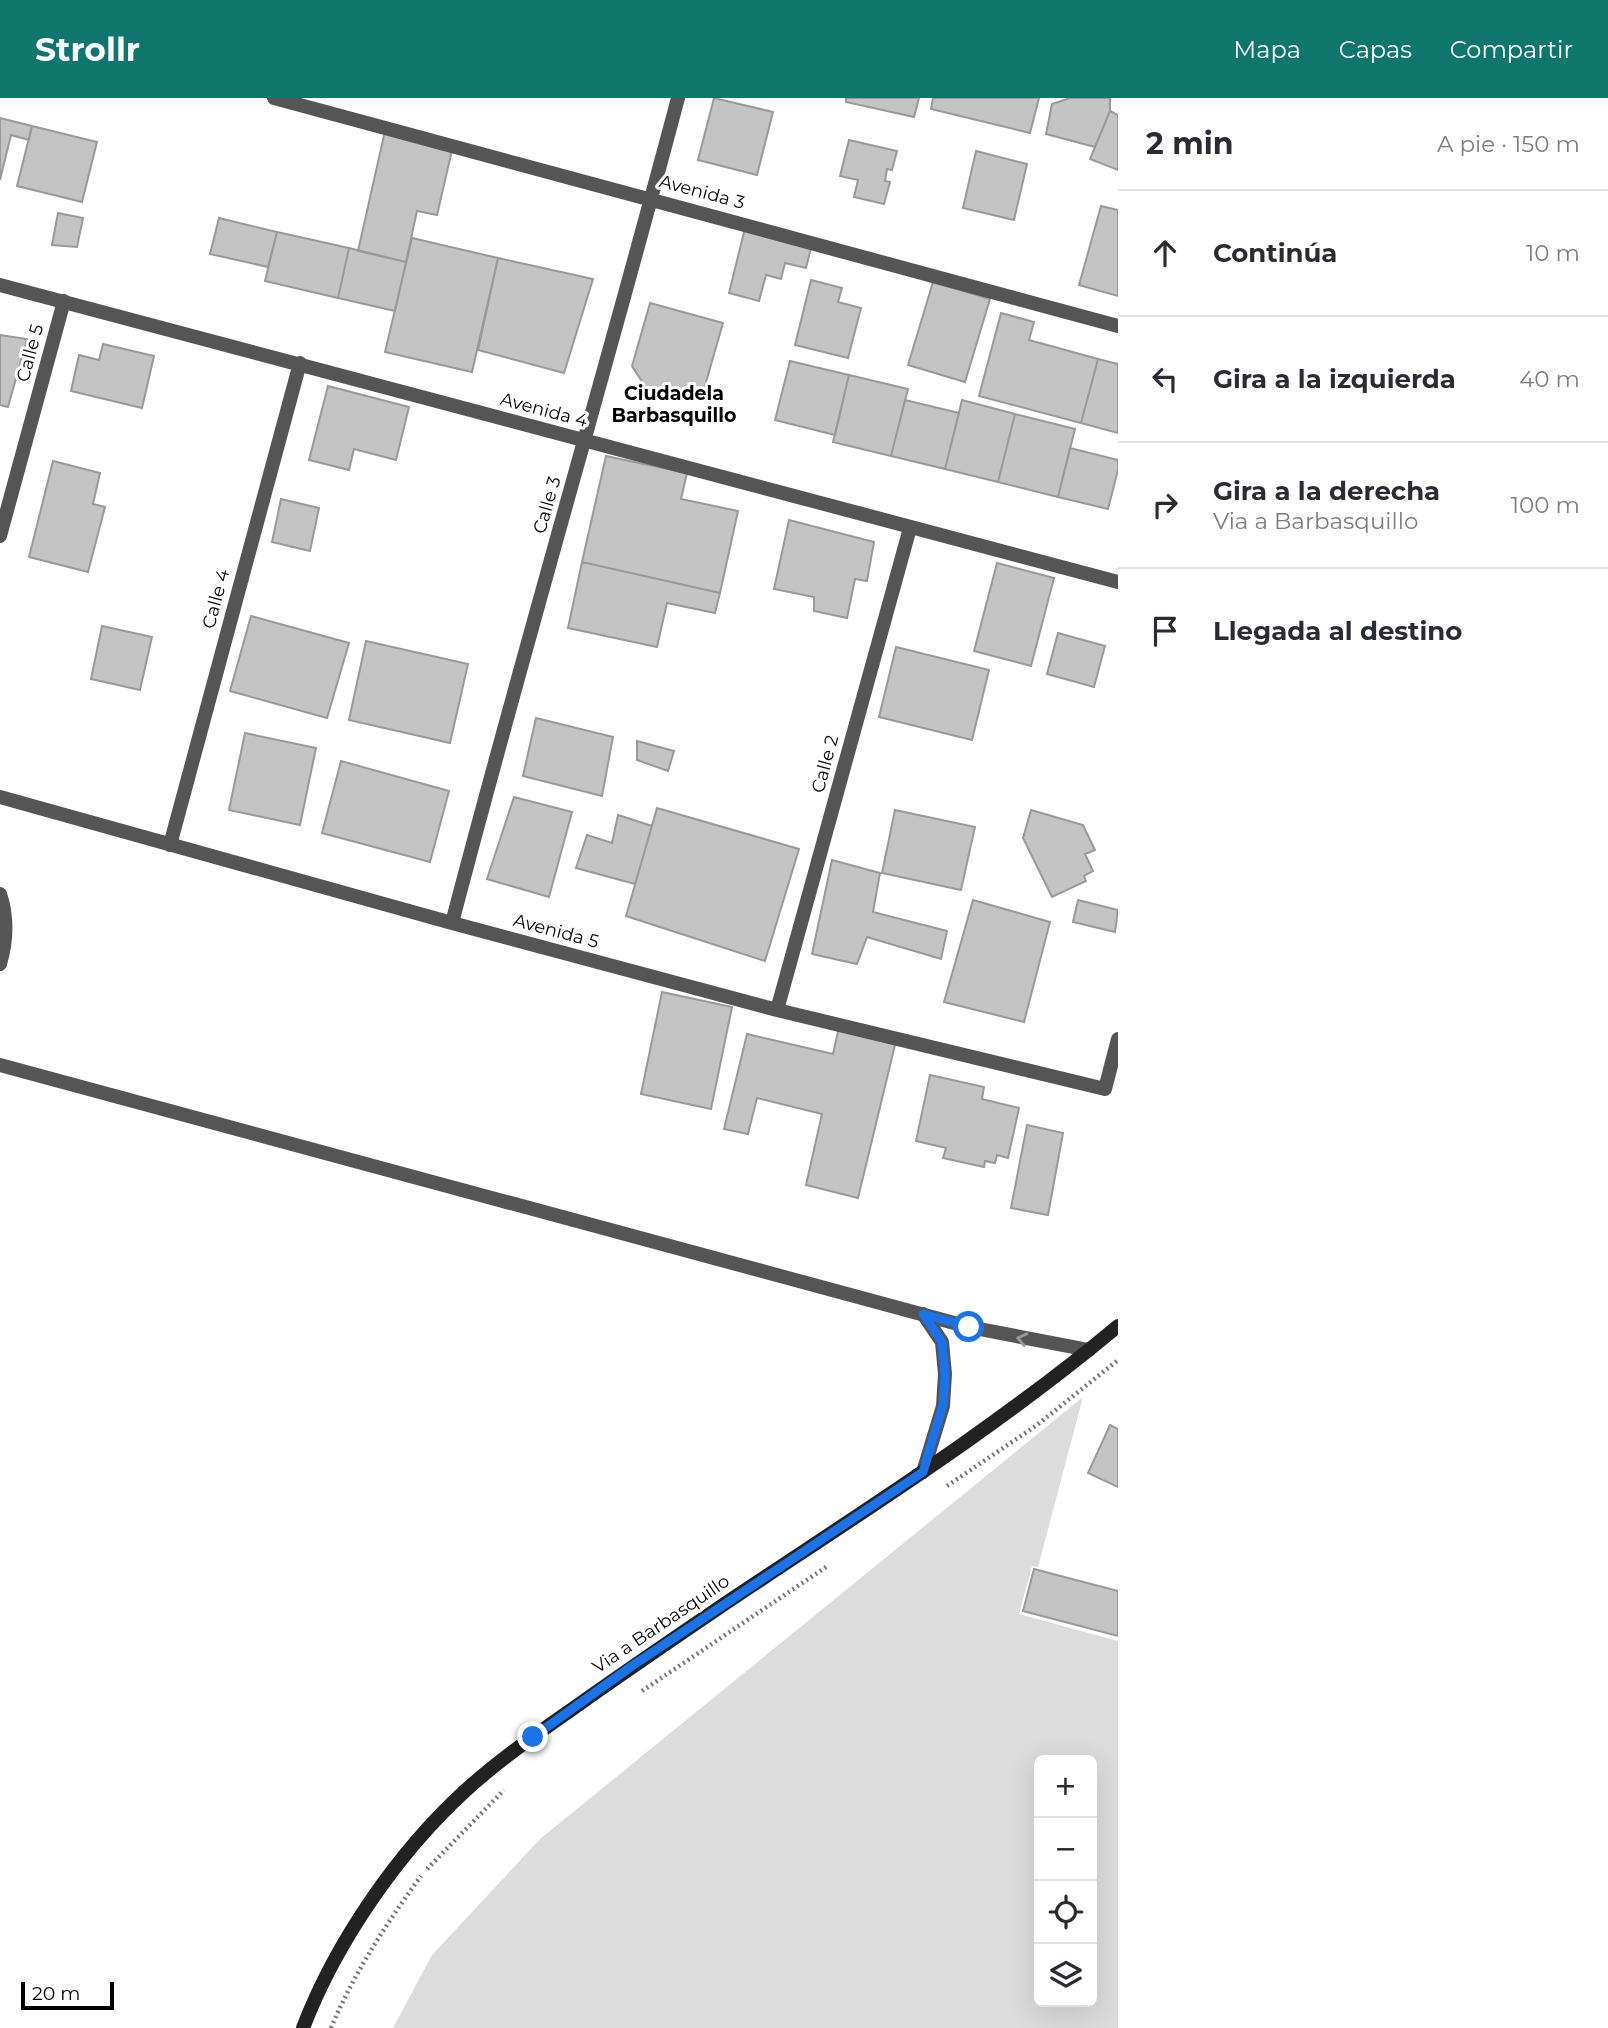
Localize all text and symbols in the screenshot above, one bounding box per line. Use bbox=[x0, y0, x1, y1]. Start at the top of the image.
text: Strollr bbox=[35, 29, 140, 69]
text: Mapa bbox=[1233, 35, 1301, 64]
text: Capas bbox=[1339, 35, 1412, 64]
text: Compartir bbox=[1450, 35, 1573, 64]
text: 2 min bbox=[1146, 125, 1233, 162]
text: A pie · 150 m bbox=[1437, 130, 1580, 158]
street label: Avenida 3 bbox=[657, 170, 747, 214]
icon: ahead bbox=[1146, 234, 1184, 272]
text: Continúa bbox=[1213, 237, 1337, 269]
text: 10 m bbox=[1526, 239, 1580, 267]
street label: Calle 5 bbox=[12, 322, 48, 384]
icon: left bbox=[1146, 360, 1184, 398]
text: Gira a la izquierda bbox=[1213, 363, 1456, 395]
text: 40 m bbox=[1519, 365, 1580, 393]
district label: Ciudadela Barbasquillo bbox=[612, 382, 736, 427]
street label: Avenida 4 bbox=[498, 388, 590, 432]
street label: Calle 3 bbox=[528, 474, 566, 536]
text: Gira a la derecha bbox=[1213, 475, 1440, 507]
icon: right bbox=[1146, 486, 1184, 524]
text: 100 m bbox=[1511, 491, 1580, 519]
text: Via a Barbasquillo bbox=[1213, 507, 1418, 535]
street label: Calle 4 bbox=[198, 567, 234, 631]
icon: arrive bbox=[1146, 612, 1184, 650]
text: Llegada al destino bbox=[1213, 615, 1462, 647]
street label: Calle 2 bbox=[807, 733, 843, 795]
street label: Avenida 5 bbox=[511, 909, 601, 953]
route start bbox=[953, 1311, 984, 1342]
one-way arrow bbox=[1016, 1332, 1028, 1347]
street label: Via a Barbasquillo bbox=[588, 1570, 734, 1678]
route end bbox=[517, 1721, 548, 1752]
map controls bbox=[1034, 1755, 1097, 2007]
button: + bbox=[1034, 1755, 1097, 1818]
button: − bbox=[1034, 1818, 1097, 1881]
button: locate bbox=[1034, 1881, 1097, 1944]
button: layers bbox=[1034, 1944, 1097, 2007]
scale bar bbox=[21, 1979, 114, 2011]
text: 20 m bbox=[32, 1982, 80, 2005]

